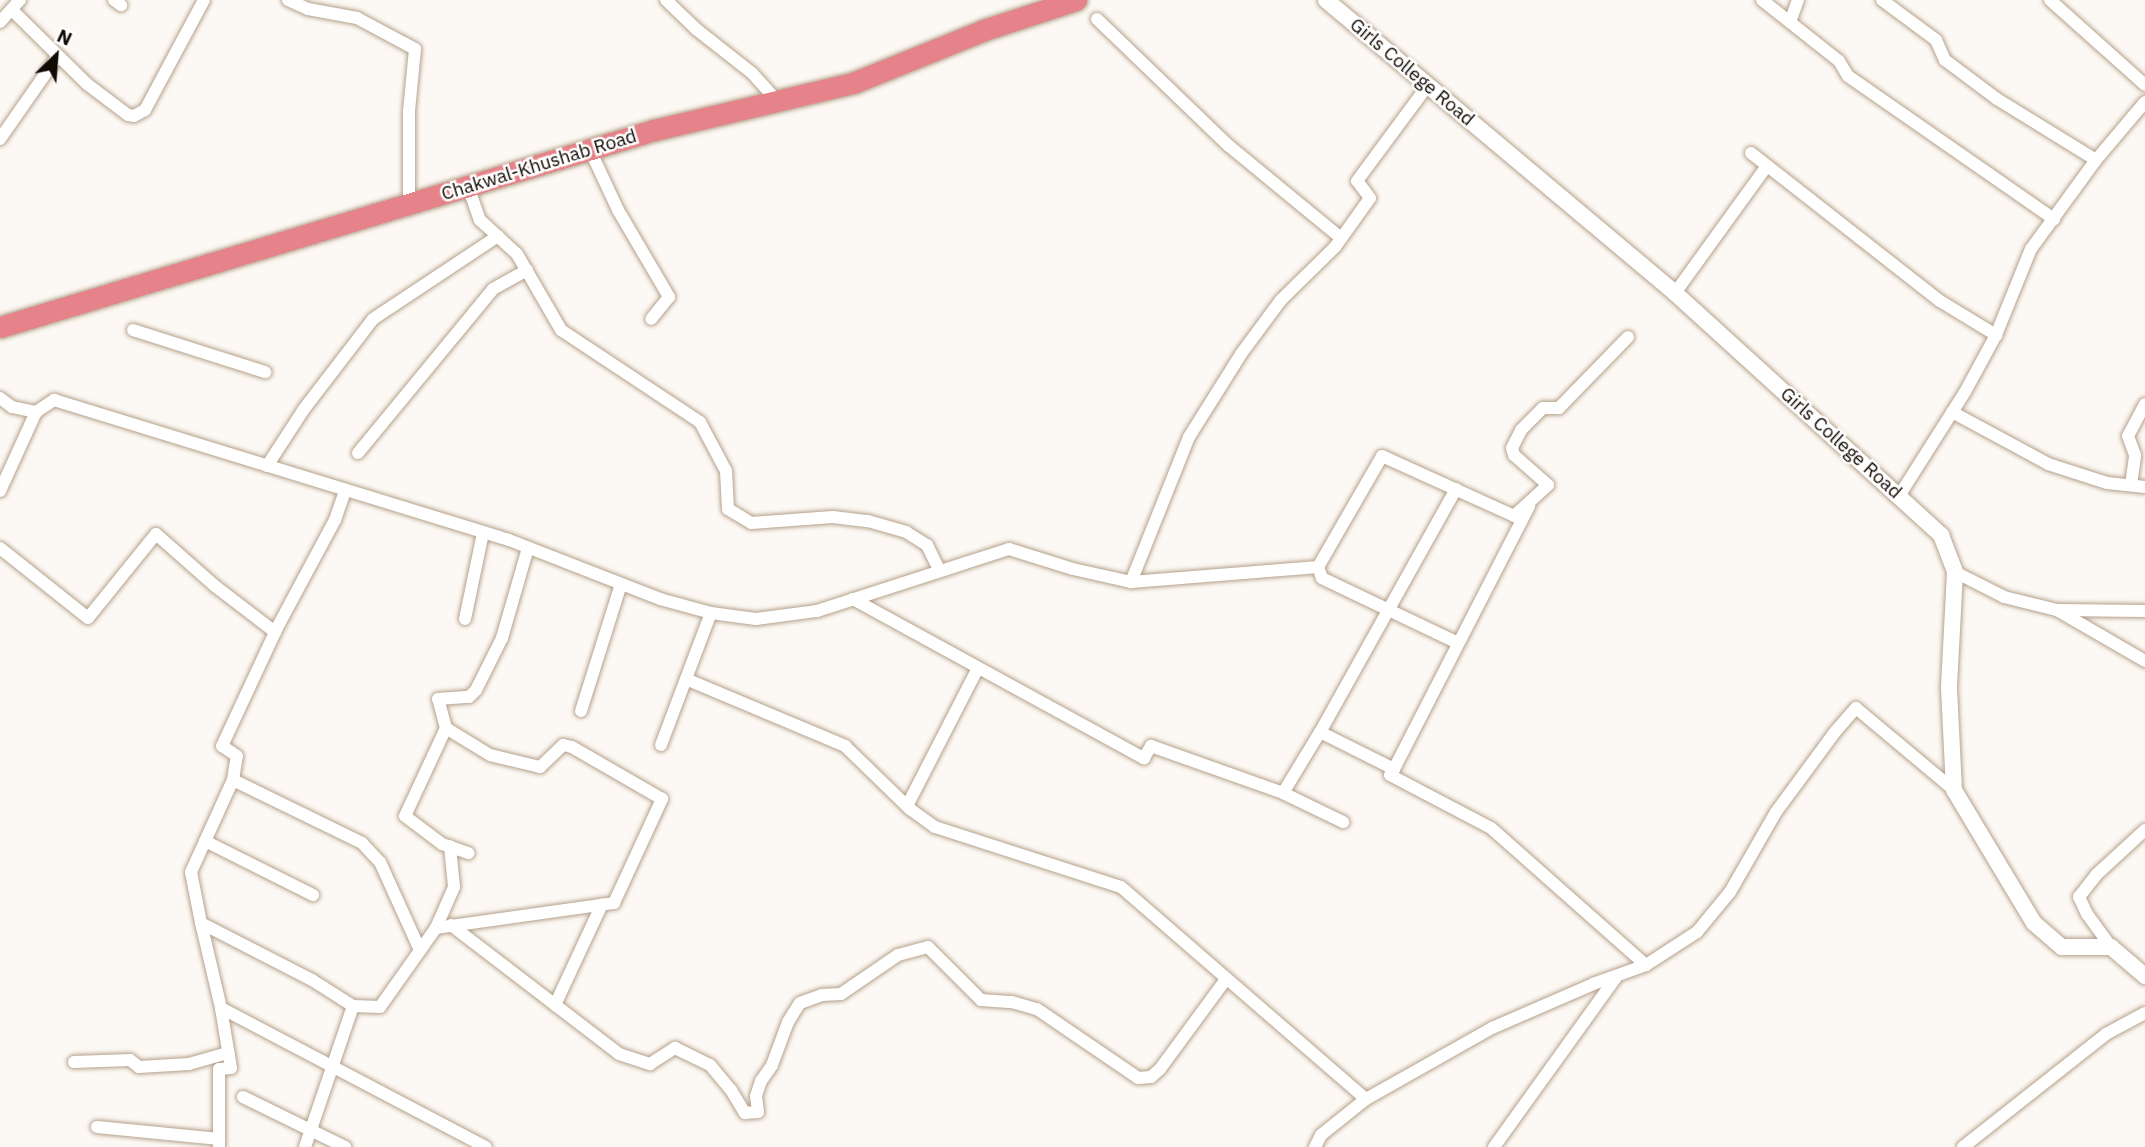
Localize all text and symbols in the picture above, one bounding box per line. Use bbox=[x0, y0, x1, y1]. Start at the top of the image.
street label: Girls College Road bbox=[1345, 13, 1479, 131]
north arrow bbox=[21, 21, 91, 91]
text: N bbox=[54, 23, 76, 51]
street label: Chakwal-Khushab Road bbox=[439, 124, 639, 206]
street label: Girls College Road bbox=[1776, 383, 1906, 503]

